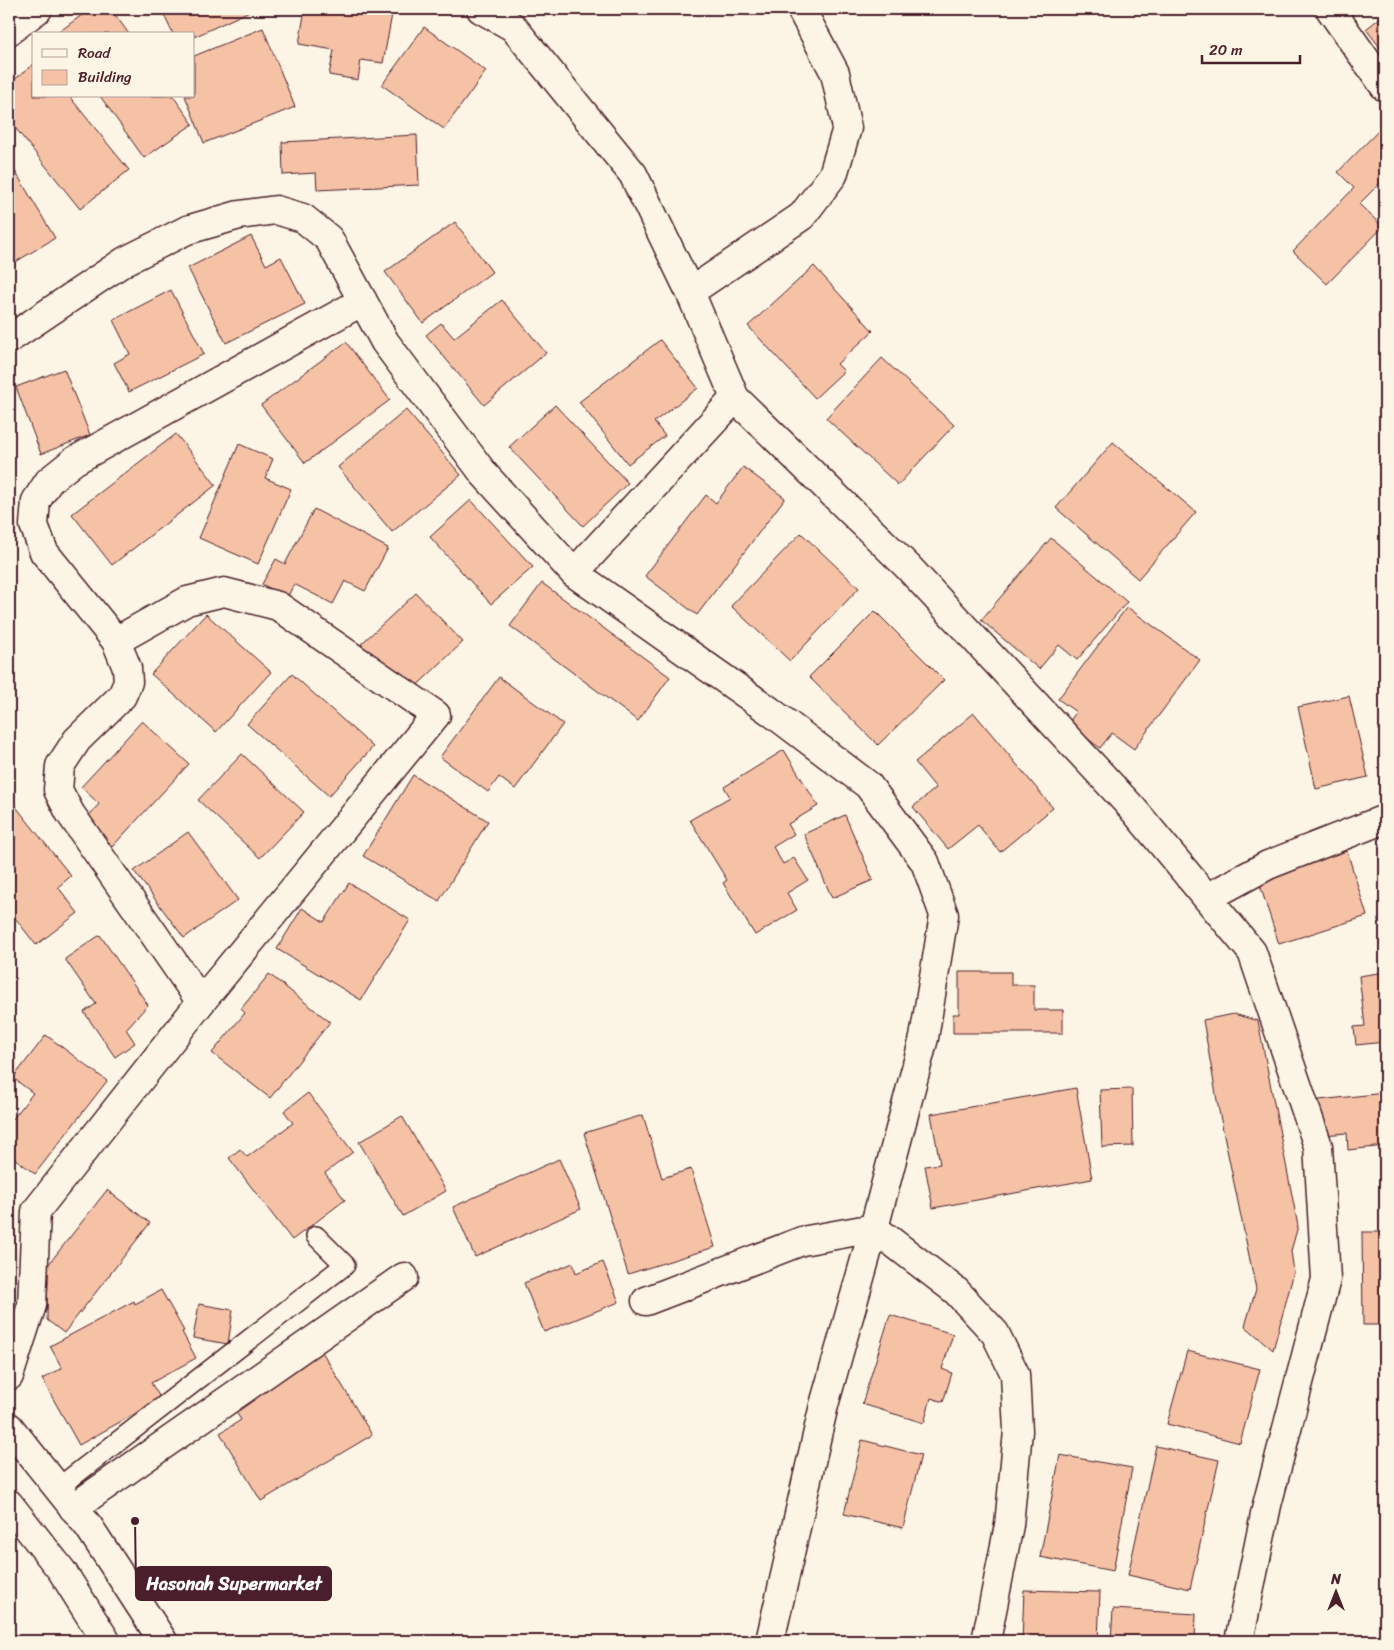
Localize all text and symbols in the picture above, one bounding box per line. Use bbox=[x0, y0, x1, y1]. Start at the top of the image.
legend bbox=[32, 32, 195, 98]
scale bar bbox=[1202, 32, 1299, 64]
text: 20 m bbox=[1209, 37, 1243, 63]
text: Road bbox=[78, 40, 111, 66]
text: Building bbox=[78, 64, 132, 90]
callout: Hasonah Supermarket bbox=[136, 1567, 331, 1600]
text: N bbox=[1330, 1567, 1341, 1592]
text: Hasonah Supermarket bbox=[145, 1568, 323, 1600]
north arrow bbox=[1312, 1568, 1362, 1618]

